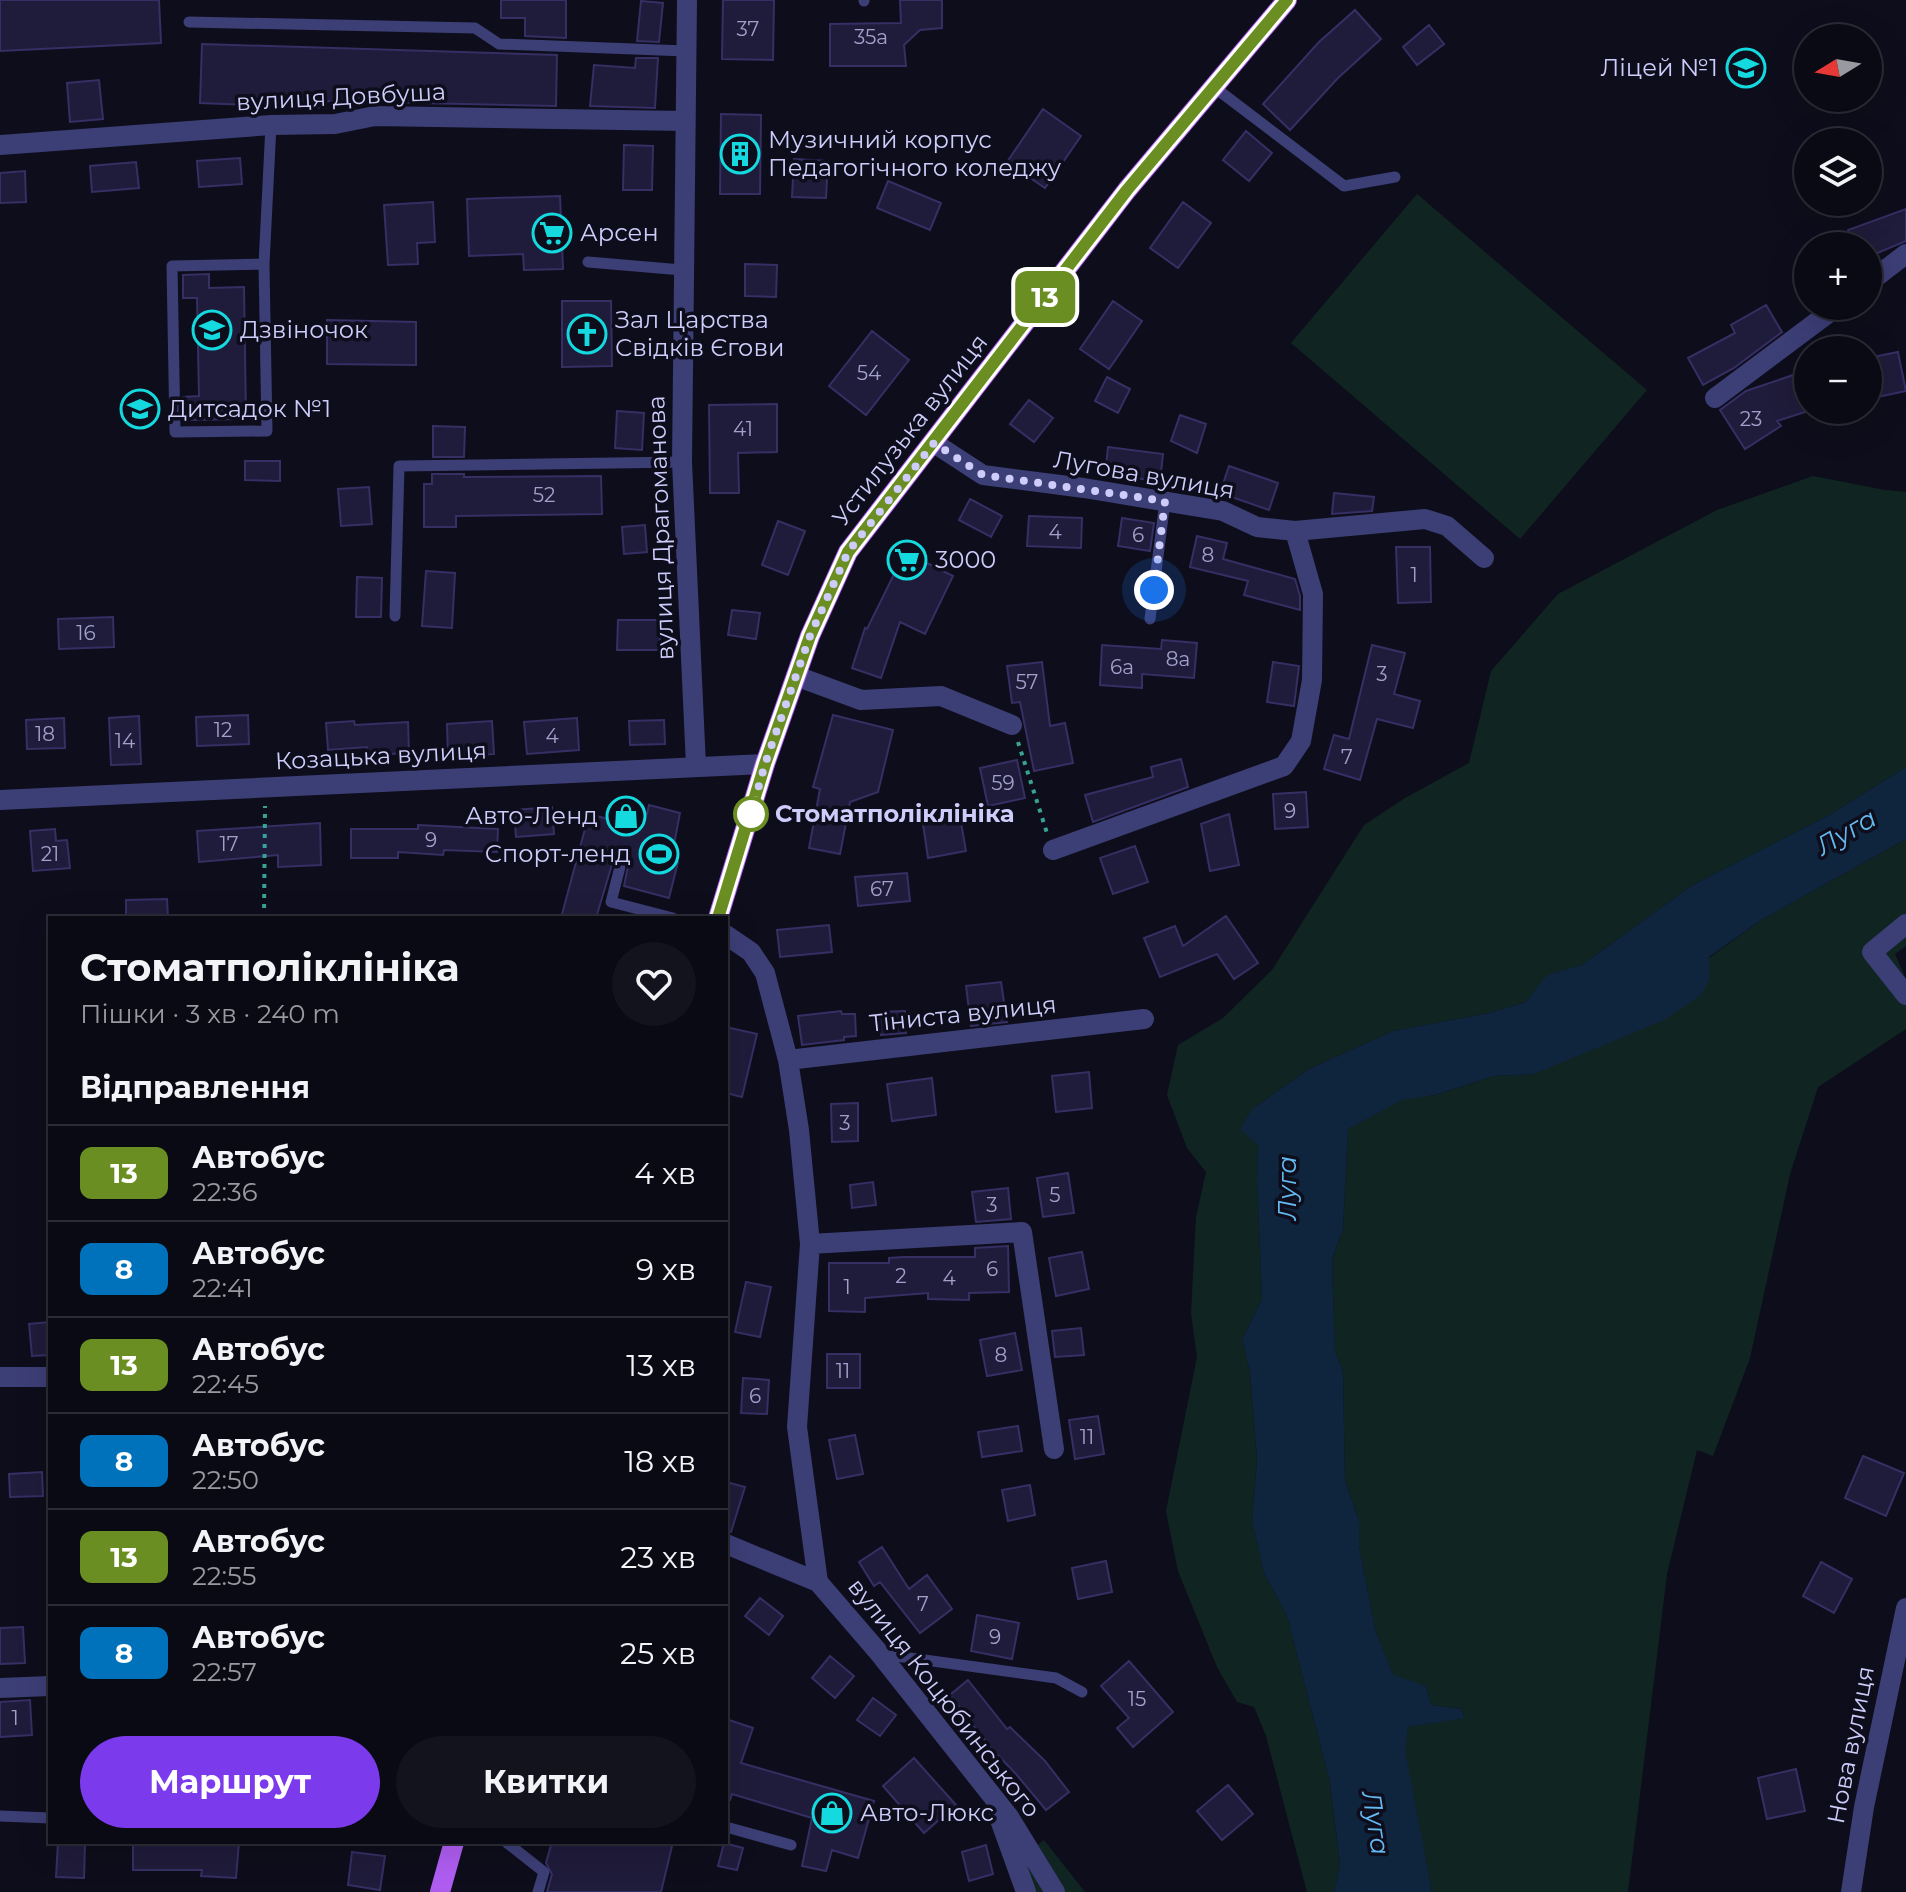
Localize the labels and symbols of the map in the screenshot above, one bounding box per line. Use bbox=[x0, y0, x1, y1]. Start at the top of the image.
house number: 37 bbox=[737, 17, 759, 41]
north arrow bbox=[1794, 24, 1882, 112]
house number: 35а bbox=[854, 25, 888, 49]
school or university icon: Ліцей №1 bbox=[1725, 47, 1767, 89]
place label: Ліцей №1 bbox=[1600, 53, 1718, 82]
street label: вулиця Довбуша bbox=[235, 77, 447, 116]
place label: Музичний корпус Педагогічного коледжу bbox=[768, 125, 1062, 182]
building icon: Музичний корпус Педагогічного коледжу bbox=[719, 133, 761, 175]
supermarket icon: Арсен bbox=[531, 212, 573, 254]
place label: Арсен bbox=[580, 218, 659, 247]
line badge: 13 bbox=[1009, 271, 1081, 323]
place label: Зал Царства Свідків Єгови bbox=[615, 305, 785, 362]
school or university icon: Дзвіночок bbox=[191, 309, 233, 351]
church icon: Зал Царства Свідків Єгови bbox=[566, 313, 608, 355]
place label: Дзвіночок bbox=[240, 315, 368, 344]
street label: Устилузька вулиця bbox=[826, 328, 993, 531]
house number: 54 bbox=[857, 361, 881, 385]
school or university icon: Дитсадок №1 bbox=[119, 388, 161, 430]
place label: Дитсадок №1 bbox=[168, 394, 331, 423]
street label: вулиця Драгоманова bbox=[641, 395, 680, 661]
house number: 23 bbox=[1740, 407, 1762, 431]
house number: 41 bbox=[733, 417, 753, 441]
street label: Лугова вулиця bbox=[1051, 444, 1237, 505]
house number: 52 bbox=[533, 483, 555, 507]
house number: 4 bbox=[1048, 520, 1062, 544]
house number: 6 bbox=[1132, 523, 1144, 547]
supermarket icon: 3000 bbox=[886, 539, 928, 581]
house number: 8 bbox=[1202, 543, 1214, 567]
place label: 3000 bbox=[935, 545, 996, 574]
house number: 1 bbox=[1410, 563, 1418, 587]
your location bbox=[1134, 570, 1174, 610]
house number: 16 bbox=[76, 621, 96, 645]
house number: 8а bbox=[1166, 647, 1190, 671]
house number: 6а bbox=[1110, 655, 1134, 679]
house number: 3 bbox=[1376, 662, 1388, 686]
house number: 57 bbox=[1016, 670, 1038, 694]
house number: 12 bbox=[214, 718, 232, 742]
house number: 18 bbox=[35, 722, 55, 746]
house number: 4 bbox=[545, 724, 559, 748]
house number: 14 bbox=[115, 729, 135, 753]
street label: Козацька вулиця bbox=[274, 735, 488, 776]
house number: 7 bbox=[1341, 745, 1353, 769]
house number: 59 bbox=[991, 771, 1015, 795]
shop icon: Авто-Ленд bbox=[605, 795, 647, 837]
marker: Стоматполіклініка bbox=[734, 797, 768, 831]
place label: Стоматполіклініка bbox=[775, 799, 1015, 828]
house number: 9 bbox=[1284, 799, 1296, 823]
place label: Авто-Ленд bbox=[465, 801, 598, 830]
water label: Луга bbox=[1808, 802, 1882, 863]
house number: 9 bbox=[425, 828, 437, 852]
house number: 17 bbox=[220, 832, 239, 856]
sports icon: Спорт-ленд bbox=[638, 833, 680, 875]
place label: Спорт-ленд bbox=[485, 839, 631, 868]
house number: 21 bbox=[41, 842, 59, 866]
house number: 67 bbox=[870, 877, 894, 901]
street label: Тіниста вулиця bbox=[868, 989, 1058, 1038]
house number: 3 bbox=[839, 1111, 851, 1135]
water label: Луга bbox=[1271, 1156, 1303, 1222]
house number: 5 bbox=[1049, 1183, 1061, 1207]
house number: 3 bbox=[986, 1193, 998, 1217]
house number: 6 bbox=[986, 1257, 998, 1281]
house number: 2 bbox=[895, 1264, 907, 1288]
house number: 4 bbox=[942, 1266, 956, 1290]
house number: 1 bbox=[843, 1275, 851, 1299]
house number: 8 bbox=[995, 1343, 1007, 1367]
house number: 11 bbox=[836, 1359, 850, 1383]
house number: 6 bbox=[749, 1384, 761, 1408]
house number: 11 bbox=[1080, 1425, 1094, 1449]
street label: вулиця Коцюбинського bbox=[842, 1572, 1047, 1823]
house number: 7 bbox=[917, 1592, 929, 1616]
house number: 9 bbox=[989, 1625, 1001, 1649]
street label: Нова вулиця bbox=[1821, 1664, 1880, 1826]
house number: 15 bbox=[1128, 1687, 1146, 1711]
house number: 1 bbox=[11, 1706, 19, 1730]
water label: Луга bbox=[1355, 1787, 1397, 1857]
shop icon: Авто-Люкс bbox=[811, 1792, 853, 1834]
place label: Авто-Люкс bbox=[860, 1798, 994, 1827]

